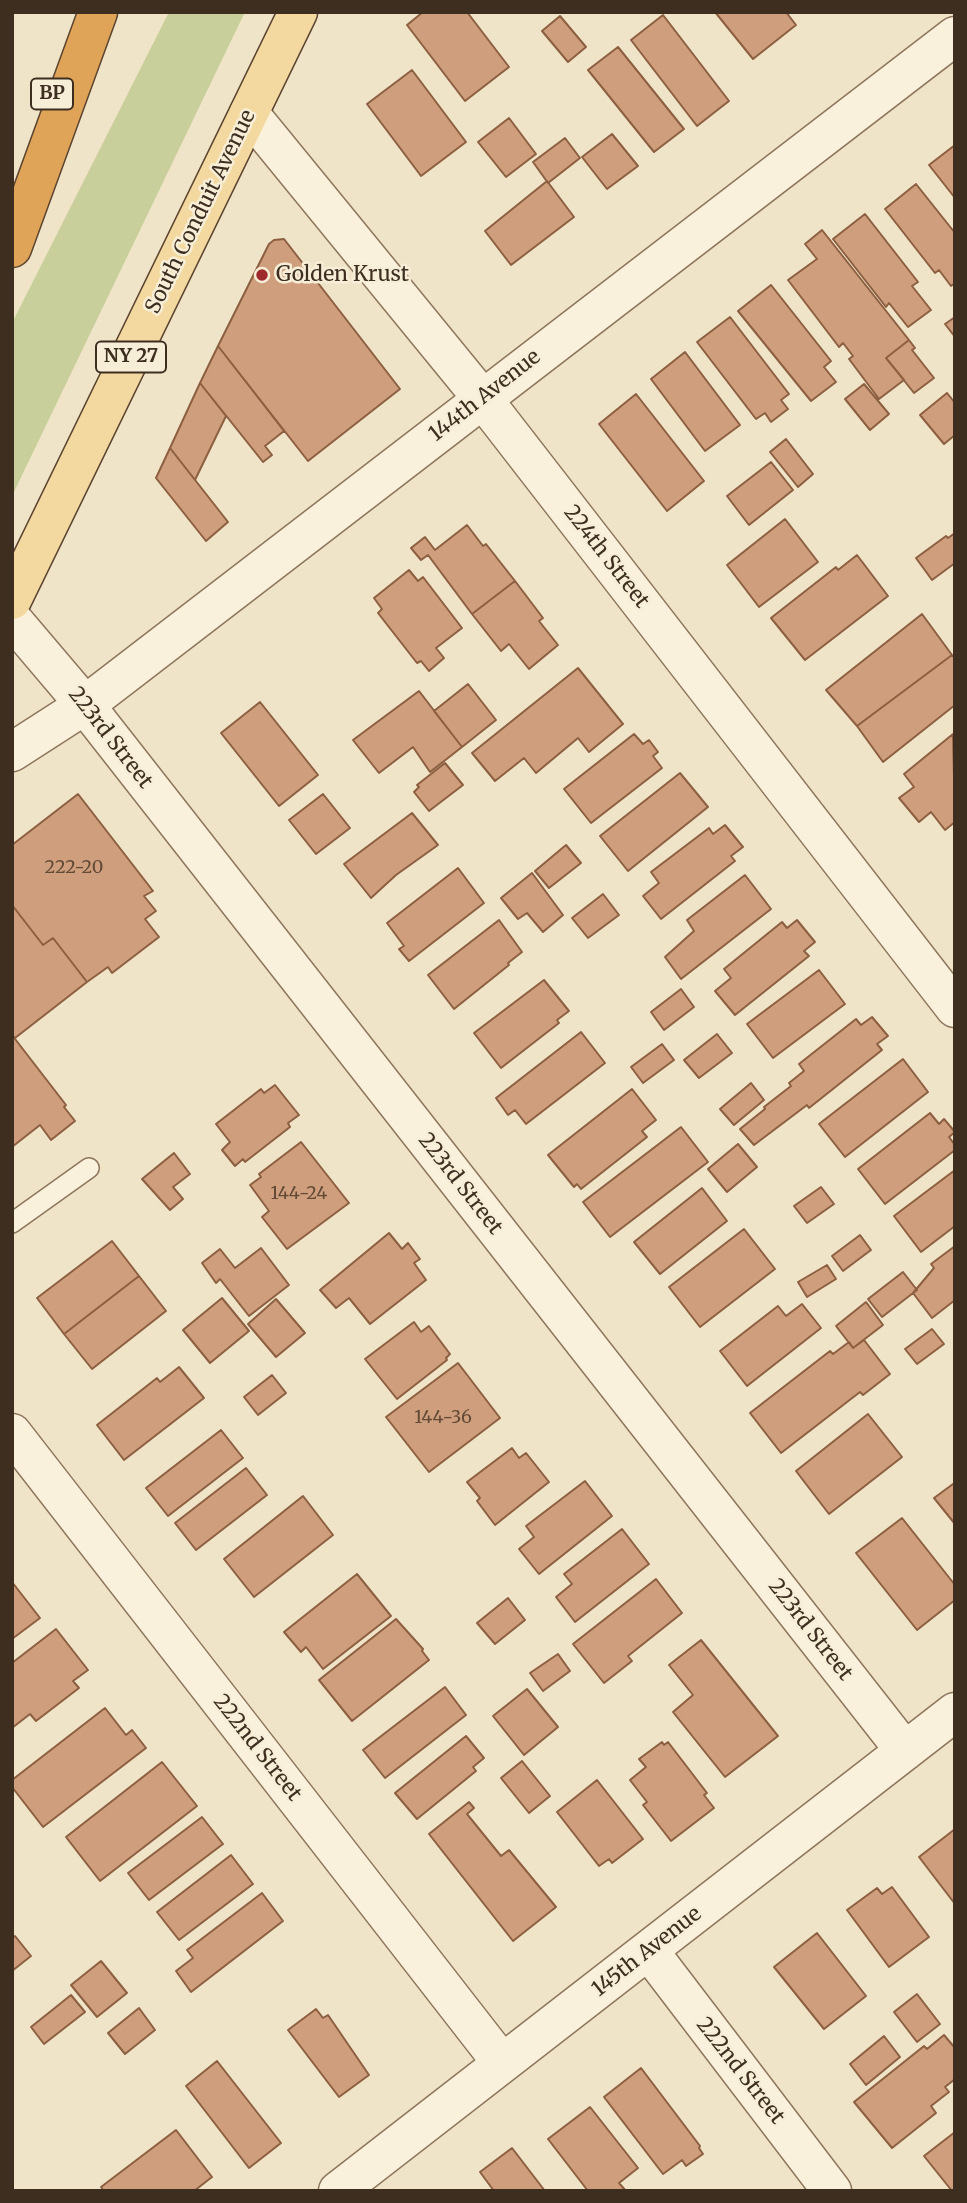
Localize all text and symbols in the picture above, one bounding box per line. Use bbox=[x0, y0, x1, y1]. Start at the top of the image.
road number: BP bbox=[31, 78, 73, 110]
street label: South Conduit Avenue bbox=[141, 106, 261, 318]
place label: Golden Krust bbox=[276, 262, 409, 288]
marker: Golden Krust bbox=[254, 267, 270, 283]
road number: NY 27 bbox=[96, 342, 166, 372]
street label: 144th Avenue bbox=[424, 345, 546, 447]
street label: 224th Street bbox=[558, 501, 654, 613]
street label: 223rd Street bbox=[63, 682, 157, 794]
house number: 222-20 bbox=[45, 857, 103, 879]
street label: 223rd Street bbox=[413, 1128, 507, 1240]
house number: 144-24 bbox=[271, 1183, 327, 1205]
house number: 144-36 bbox=[414, 1407, 472, 1429]
street label: 223rd Street bbox=[763, 1574, 857, 1686]
street label: 222nd Street bbox=[208, 1690, 306, 1806]
street label: 145th Avenue bbox=[587, 1902, 707, 2002]
street label: 222nd Street bbox=[691, 2013, 789, 2129]

